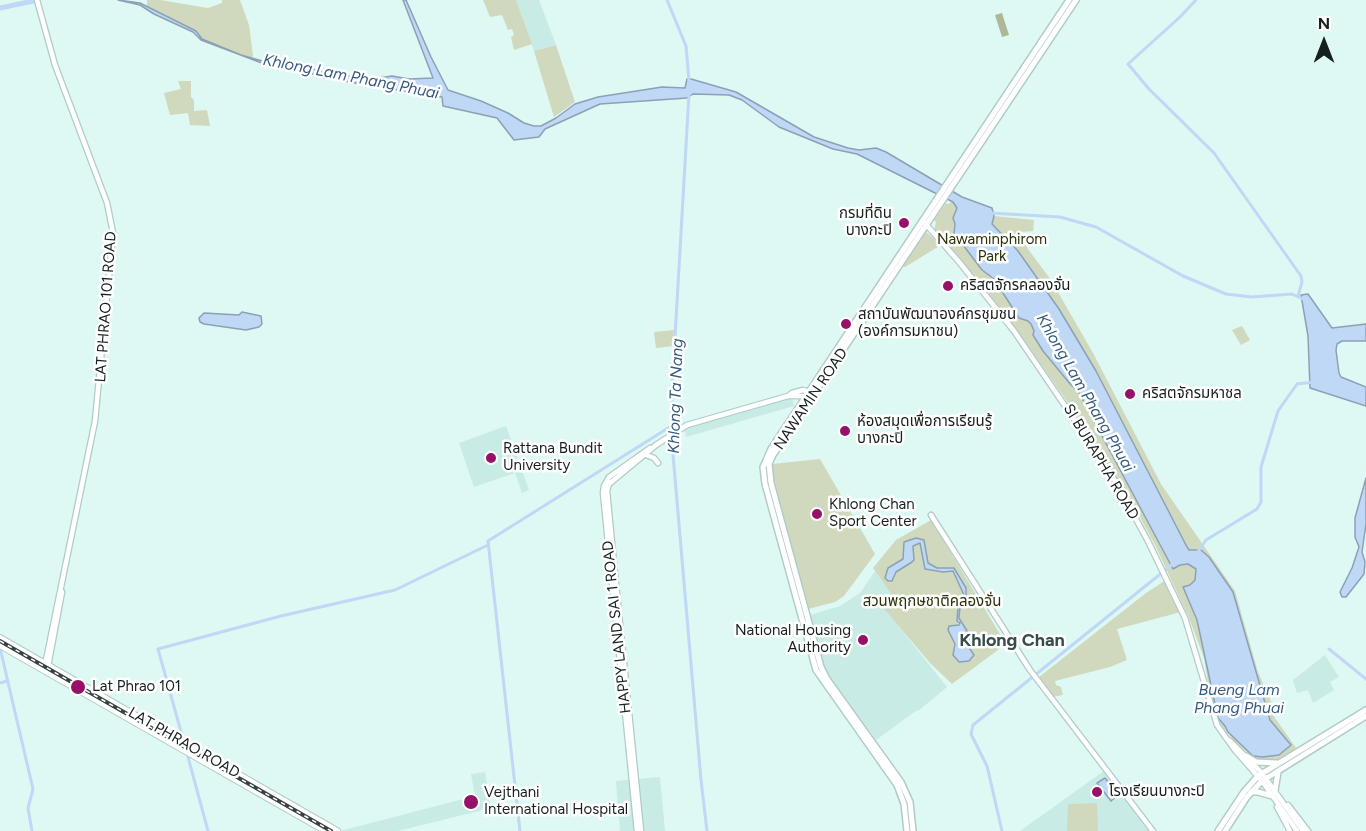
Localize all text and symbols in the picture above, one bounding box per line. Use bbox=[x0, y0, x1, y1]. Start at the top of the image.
north arrow bbox=[1294, 12, 1354, 72]
text: N bbox=[1318, 14, 1330, 33]
water label: Khlong Lam Phang Phuai bbox=[261, 50, 441, 104]
place label: กรมที่ดิน บางกะปิ bbox=[839, 205, 892, 240]
marker: กรมที่ดิน บางกะปิ bbox=[897, 216, 911, 230]
street label: LAT PHRAO 101 ROAD bbox=[92, 231, 120, 383]
park label: Nawaminphirom Park bbox=[937, 231, 1047, 266]
place label: คริสตจักรคลองจั่น bbox=[960, 277, 1071, 295]
marker: คริสตจักรคลองจั่น bbox=[941, 279, 955, 293]
place label: สถาบันพัฒนาองค์กรชุมชน (องค์การมหาชน) bbox=[858, 306, 1016, 341]
water label: Khlong Lam Phang Phuai bbox=[1032, 311, 1138, 475]
marker: สถาบันพัฒนาองค์กรชุมชน (องค์การมหาชน) bbox=[839, 317, 853, 331]
water label: Khlong Ta Nang bbox=[664, 338, 688, 454]
street label: NAWAMIN ROAD bbox=[770, 345, 852, 453]
place label: คริสตจักรมหาชล bbox=[1142, 385, 1242, 403]
marker: คริสตจักรมหาชล bbox=[1123, 387, 1137, 401]
street label: SI BURAPHA ROAD bbox=[1059, 401, 1143, 523]
place label: ห้องสมุดเพื่อการเรียนรู้ บางกะปิ bbox=[857, 413, 992, 448]
marker: ห้องสมุดเพื่อการเรียนรู้ บางกะปิ bbox=[838, 424, 852, 438]
place label: Rattana Bundit University bbox=[503, 440, 603, 475]
marker: Rattana Bundit University bbox=[484, 451, 498, 465]
place label: Khlong Chan Sport Center bbox=[829, 496, 916, 531]
marker: Khlong Chan Sport Center bbox=[810, 507, 824, 521]
street label: HAPPY LAND SAI 1 ROAD bbox=[599, 540, 635, 714]
park label: สวนพฤกษชาติคลองจั่น bbox=[863, 593, 1001, 611]
place label: National Housing Authority bbox=[735, 622, 851, 657]
district label: Khlong Chan bbox=[959, 630, 1065, 652]
marker: National Housing Authority bbox=[856, 633, 870, 647]
marker: Lat Phrao 101 bbox=[69, 678, 87, 696]
place label: Lat Phrao 101 bbox=[92, 678, 181, 696]
water label: Bueng Lam Phang Phuai bbox=[1194, 680, 1284, 718]
street label: LAT PHRAO ROAD bbox=[125, 704, 243, 782]
place label: โรงเรียนบางกะปิ bbox=[1109, 783, 1205, 801]
place label: Vejthani International Hospital bbox=[484, 784, 628, 819]
marker: โรงเรียนบางกะปิ bbox=[1090, 785, 1104, 799]
marker: Vejthani International Hospital bbox=[462, 793, 480, 811]

